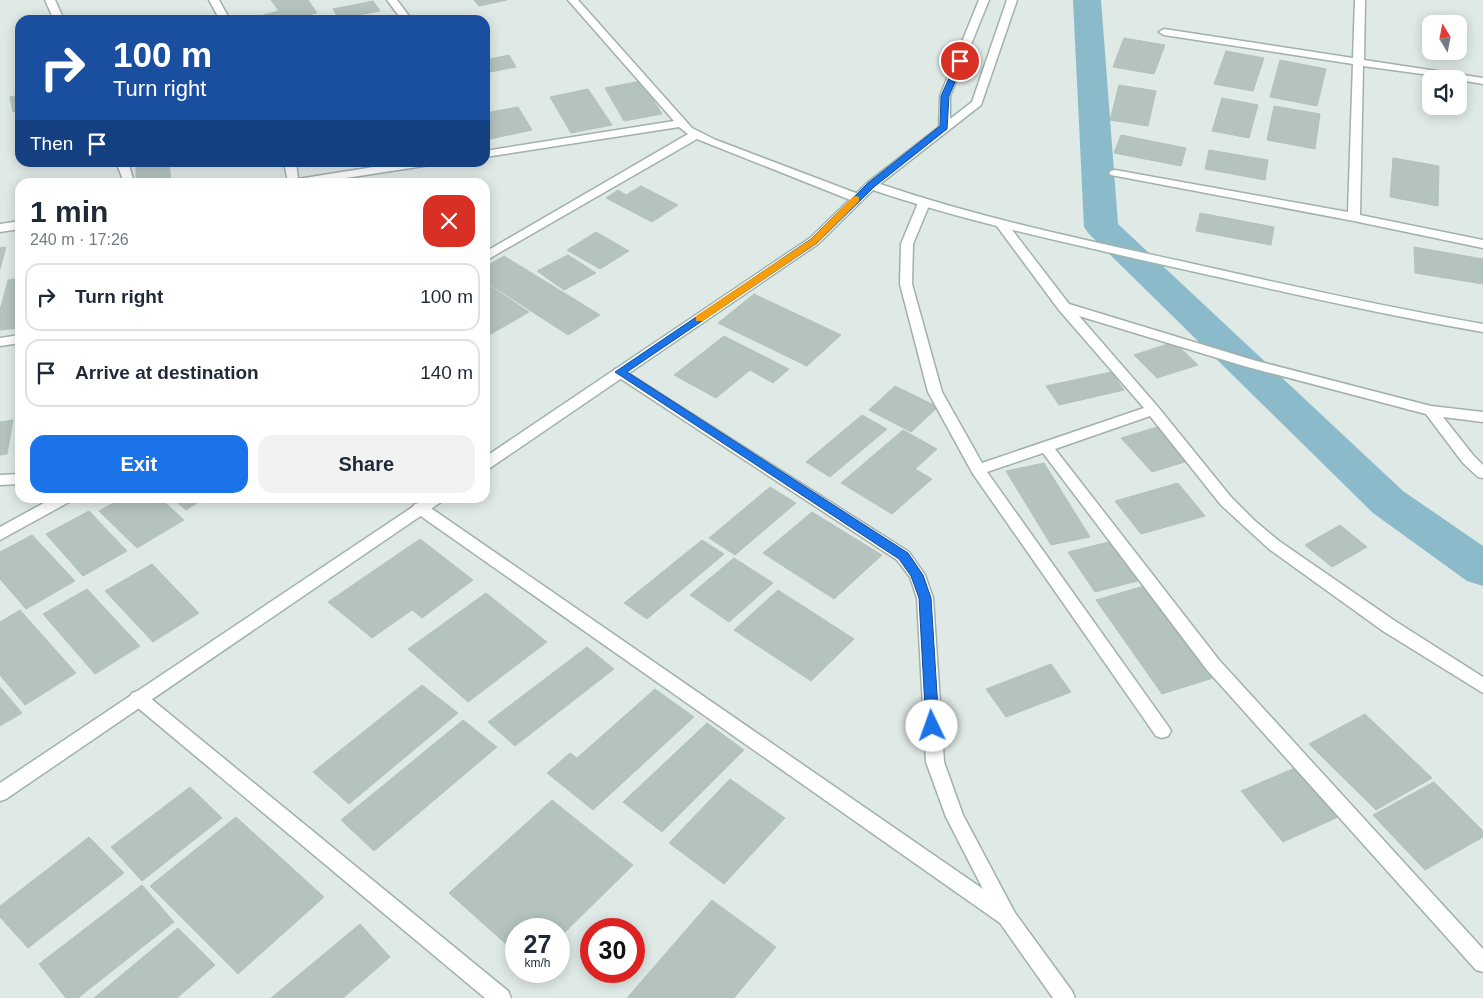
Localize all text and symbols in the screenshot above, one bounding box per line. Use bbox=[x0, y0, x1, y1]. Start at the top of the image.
north arrow bbox=[1422, 15, 1468, 60]
map controls bbox=[1422, 15, 1467, 115]
icon: right bbox=[30, 35, 95, 100]
text: 100 m bbox=[113, 35, 212, 74]
pin bbox=[939, 40, 981, 82]
icon: arrive bbox=[946, 47, 974, 75]
button: sound bbox=[1422, 70, 1467, 115]
text: Turn right bbox=[113, 76, 206, 101]
icon: arrive bbox=[83, 130, 111, 158]
text: Then bbox=[30, 133, 73, 154]
text: 1 min bbox=[30, 195, 108, 228]
button: close bbox=[423, 195, 475, 247]
text: 240 m · 17:26 bbox=[30, 231, 129, 248]
icon: right bbox=[32, 283, 60, 311]
text: Turn right bbox=[75, 286, 163, 307]
text: 100 m bbox=[420, 286, 473, 307]
icon: arrive bbox=[32, 359, 60, 387]
text: Arrive at destination bbox=[75, 362, 259, 383]
text: 140 m bbox=[420, 362, 473, 383]
button: Exit bbox=[30, 435, 248, 493]
button: Share bbox=[258, 435, 475, 493]
position arrow bbox=[905, 699, 957, 751]
speed limit sign: 30 bbox=[580, 918, 645, 983]
text: 27 bbox=[524, 930, 551, 958]
text: km/h bbox=[524, 956, 551, 970]

